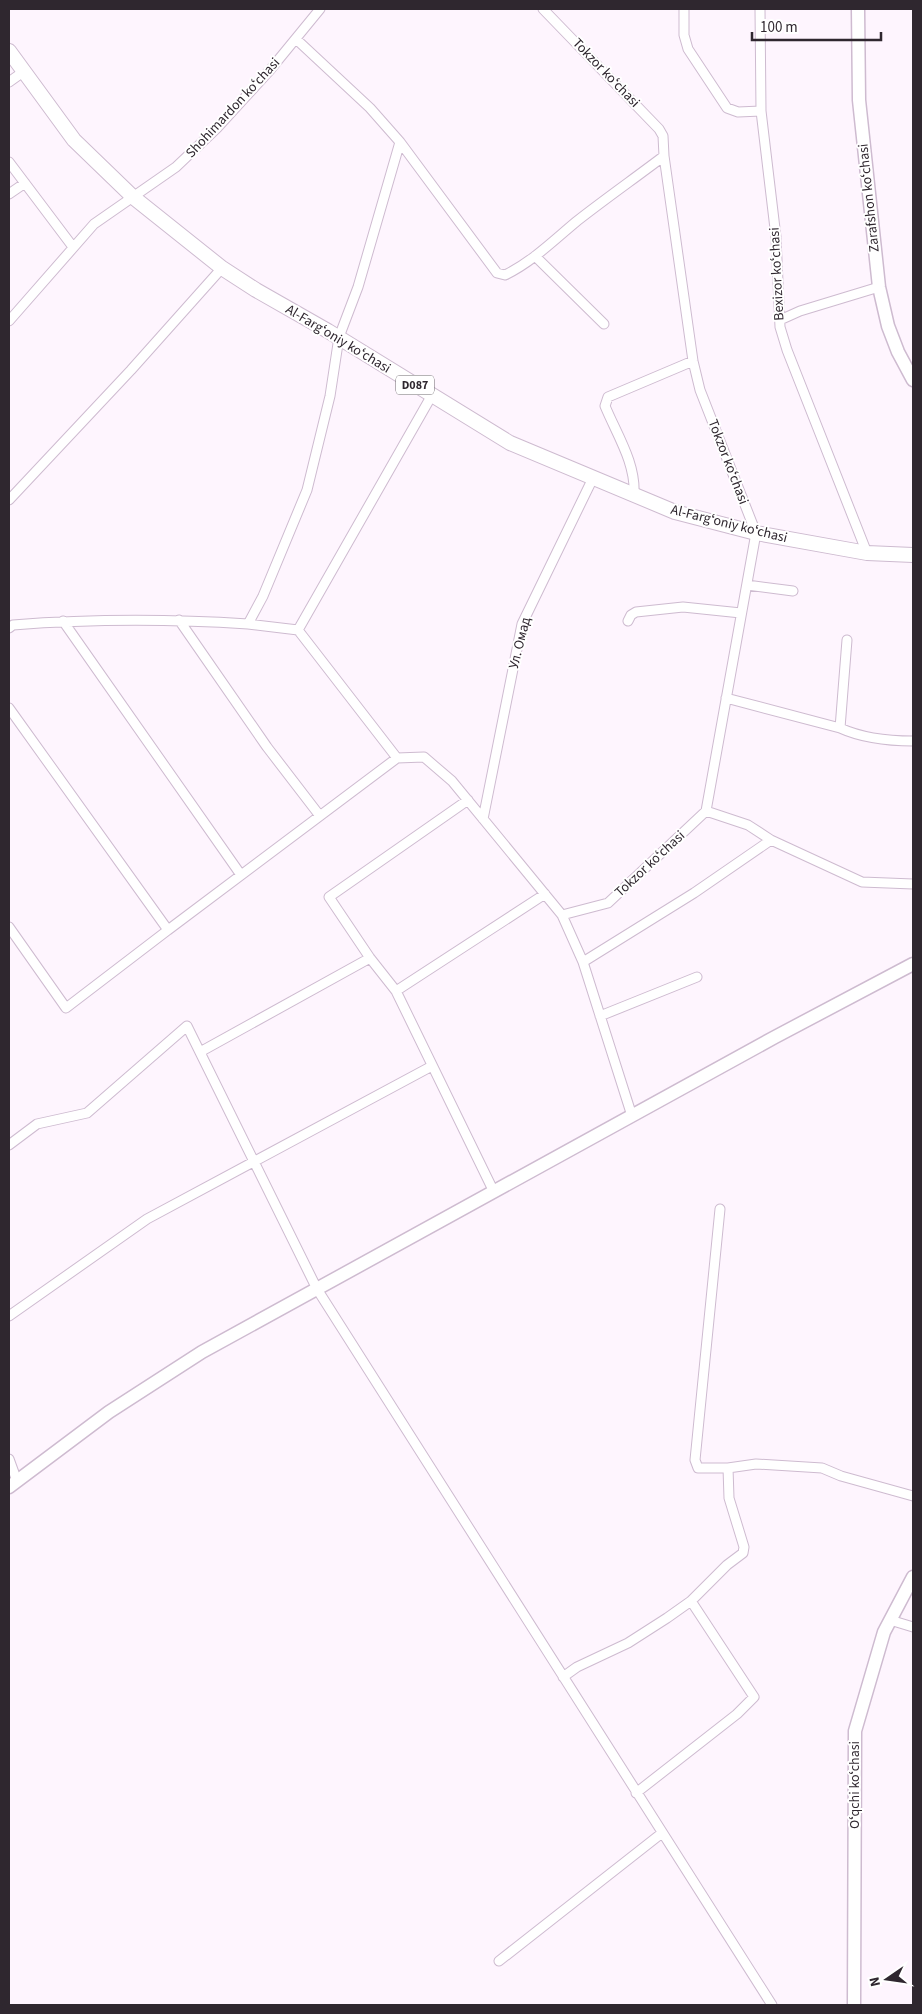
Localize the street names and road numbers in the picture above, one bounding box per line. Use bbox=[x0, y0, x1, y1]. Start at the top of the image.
street label: Tokzor koʻchasi bbox=[568, 34, 644, 112]
street label: Shohimardon koʻchasi bbox=[181, 53, 285, 163]
street label: Zarafshon koʻchasi bbox=[853, 143, 885, 253]
street label: Bexizor koʻchasi bbox=[765, 227, 789, 321]
street label: Al-Fargʻoniy koʻchasi bbox=[282, 300, 394, 378]
road number: D087 bbox=[396, 376, 434, 394]
street label: Tokzor koʻchasi bbox=[703, 417, 753, 507]
street label: Al-Fargʻoniy koʻchasi bbox=[669, 500, 789, 548]
street label: Ул. Омад bbox=[504, 615, 536, 671]
street label: Tokzor koʻchasi bbox=[610, 826, 690, 902]
street label: Oʻqchi koʻchasi bbox=[845, 1741, 865, 1829]

